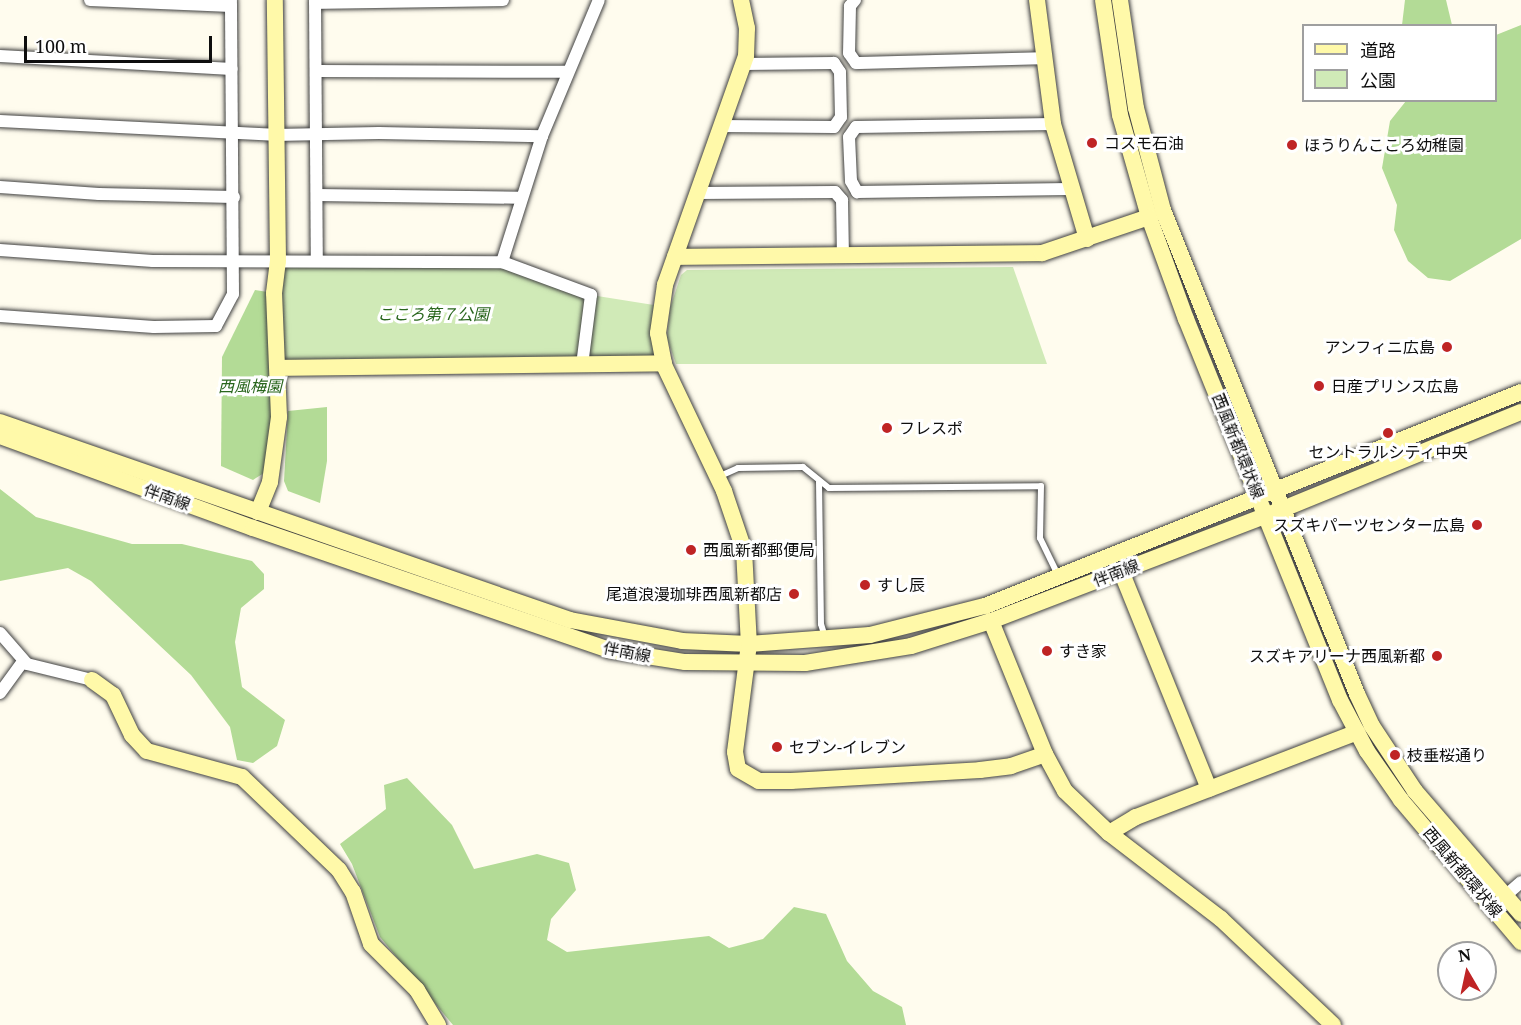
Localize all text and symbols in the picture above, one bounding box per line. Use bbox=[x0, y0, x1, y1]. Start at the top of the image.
scale bar bbox=[27, 24, 214, 62]
legend bbox=[1302, 24, 1497, 102]
text: 100 m bbox=[35, 34, 87, 58]
text: 道路 bbox=[1360, 38, 1396, 62]
text: 公園 bbox=[1360, 68, 1396, 92]
place label: コスモ石油 bbox=[1104, 133, 1184, 153]
place label: ほうりんこころ幼稚園 bbox=[1304, 135, 1464, 155]
marker: コスモ石油 bbox=[1085, 136, 1099, 150]
marker: ほうりんこころ幼稚園 bbox=[1285, 138, 1299, 152]
park label: こころ第７公園 bbox=[377, 304, 489, 324]
place label: アンフィニ広島 bbox=[1323, 337, 1435, 357]
marker: アンフィニ広島 bbox=[1440, 340, 1454, 354]
park label: 西風梅園 bbox=[218, 376, 282, 396]
place label: 日産プリンス広島 bbox=[1331, 376, 1459, 396]
marker: 日産プリンス広島 bbox=[1312, 379, 1326, 393]
street label: 西風新都環状線 bbox=[1208, 390, 1268, 502]
place label: フレスポ bbox=[899, 418, 963, 438]
marker: フレスポ bbox=[880, 421, 894, 435]
marker: セントラルシティ中央 bbox=[1381, 426, 1395, 440]
place label: セントラルシティ中央 bbox=[1308, 442, 1468, 462]
street label: 伴南線 bbox=[141, 480, 193, 514]
place label: スズキパーツセンター広島 bbox=[1273, 515, 1465, 535]
marker: スズキパーツセンター広島 bbox=[1470, 518, 1484, 532]
place label: 西風新都郵便局 bbox=[703, 540, 815, 560]
marker: 西風新都郵便局 bbox=[684, 543, 698, 557]
street label: 伴南線 bbox=[1090, 555, 1142, 591]
place label: すし辰 bbox=[877, 575, 925, 595]
marker: すし辰 bbox=[858, 578, 872, 592]
place label: 尾道浪漫珈琲西風新都店 bbox=[606, 584, 782, 604]
marker: 尾道浪漫珈琲西風新都店 bbox=[787, 587, 801, 601]
street label: 伴南線 bbox=[602, 638, 652, 666]
place label: すき家 bbox=[1059, 641, 1107, 661]
marker: すき家 bbox=[1040, 644, 1054, 658]
place label: スズキアリーナ西風新都 bbox=[1249, 646, 1425, 666]
marker: スズキアリーナ西風新都 bbox=[1430, 649, 1444, 663]
place label: セブン-イレブン bbox=[789, 737, 906, 757]
marker: セブン-イレブン bbox=[770, 740, 784, 754]
place label: 枝垂桜通り bbox=[1407, 745, 1487, 765]
marker: 枝垂桜通り bbox=[1388, 748, 1402, 762]
street label: 西風新都環状線 bbox=[1420, 823, 1506, 921]
north arrow bbox=[1437, 941, 1497, 1001]
text: N bbox=[1457, 943, 1472, 967]

